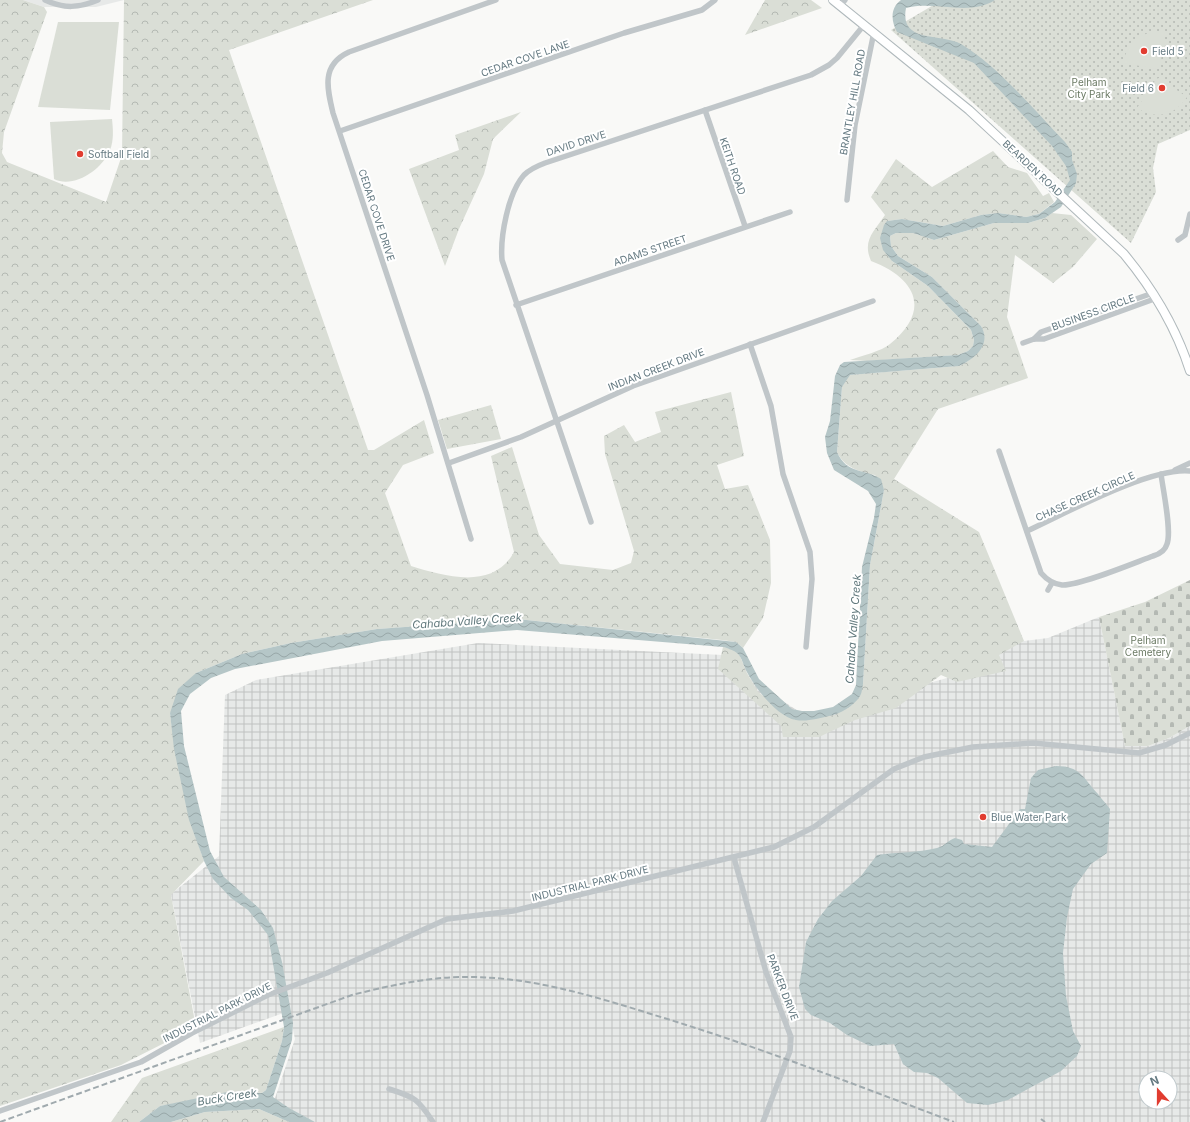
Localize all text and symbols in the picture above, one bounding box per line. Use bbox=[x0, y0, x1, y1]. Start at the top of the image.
street label: CEDAR COVE LANE bbox=[479, 37, 571, 79]
place label: Field 5 bbox=[1152, 45, 1184, 57]
marker: Field 5 bbox=[1139, 46, 1149, 56]
street label: BRANTLEY HILL ROAD bbox=[837, 48, 867, 156]
park label: Pelham City Park bbox=[1067, 76, 1111, 100]
place label: Field 6 bbox=[1122, 82, 1154, 94]
marker: Field 6 bbox=[1157, 83, 1167, 93]
street label: DAVID DRIVE bbox=[545, 128, 607, 158]
street label: KEITH ROAD bbox=[718, 136, 748, 196]
street label: BEARDEN ROAD bbox=[1001, 137, 1065, 199]
place label: Softball Field bbox=[88, 148, 149, 160]
marker: Softball Field bbox=[75, 149, 85, 159]
street label: CEDAR COVE DRIVE bbox=[356, 168, 398, 262]
street label: ADAMS STREET bbox=[612, 232, 688, 268]
street label: BUSINESS CIRCLE bbox=[1050, 291, 1136, 333]
street label: INDIAN CREEK DRIVE bbox=[606, 345, 706, 393]
street label: CHASE CREEK CIRCLE bbox=[1033, 469, 1137, 523]
water label: Cahaba Valley Creek bbox=[842, 573, 864, 684]
water label: Cahaba Valley Creek bbox=[412, 610, 523, 632]
park label: Pelham Cemetery bbox=[1125, 634, 1172, 658]
place label: Blue Water Park bbox=[991, 811, 1067, 823]
marker: Blue Water Park bbox=[978, 812, 988, 822]
street label: INDUSTRIAL PARK DRIVE bbox=[530, 863, 650, 903]
street label: PARKER DRIVE bbox=[765, 952, 801, 1022]
street label: INDUSTRIAL PARK DRIVE bbox=[161, 979, 273, 1045]
north arrow bbox=[1138, 1070, 1178, 1110]
text: N bbox=[1148, 1073, 1161, 1089]
water label: Buck Creek bbox=[196, 1085, 259, 1109]

